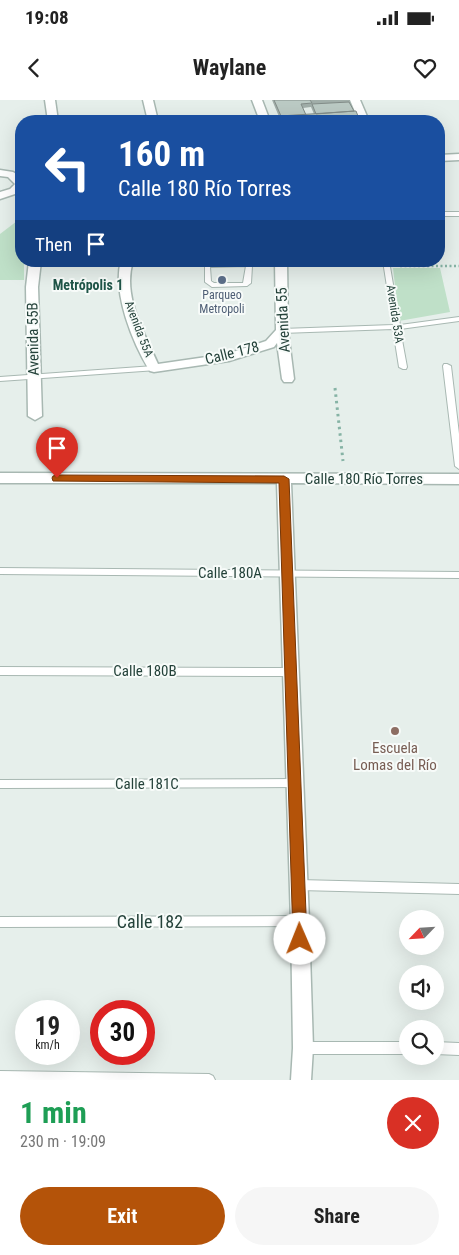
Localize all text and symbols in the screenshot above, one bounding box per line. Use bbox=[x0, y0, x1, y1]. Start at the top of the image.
text: 19:08 bbox=[25, 6, 69, 29]
icon: back bbox=[20, 54, 48, 82]
icon: heart bbox=[411, 54, 439, 82]
text: Waylane bbox=[193, 55, 266, 80]
text: 160 m bbox=[118, 134, 205, 175]
icon: left bbox=[35, 135, 100, 200]
text: Calle 180 Río Torres bbox=[118, 176, 292, 201]
icon: arrive bbox=[82, 230, 110, 258]
text: Then bbox=[35, 233, 72, 256]
marker: Parqueo Metropoli bbox=[216, 274, 228, 286]
district label: Metrópolis 1 bbox=[53, 277, 123, 293]
street label: Avenida 53A bbox=[383, 284, 407, 344]
street label: Avenida 55 bbox=[272, 287, 294, 353]
place label: Parqueo Metropoli bbox=[199, 288, 245, 316]
street label: Avenida 55A bbox=[122, 299, 156, 359]
street label: Avenida 55B bbox=[23, 302, 43, 376]
street label: Calle 178 bbox=[203, 338, 261, 368]
pin bbox=[36, 427, 78, 478]
icon: arrive bbox=[43, 434, 71, 462]
street label: Calle 180 Río Torres bbox=[305, 470, 423, 488]
street label: Calle 180A bbox=[198, 564, 262, 582]
street label: Calle 180B bbox=[113, 662, 177, 680]
marker: Escuela Lomas del Río bbox=[389, 725, 401, 737]
place label: Escuela Lomas del Río bbox=[353, 739, 437, 774]
street label: Calle 181C bbox=[115, 775, 179, 793]
north arrow bbox=[399, 910, 444, 955]
map controls bbox=[399, 910, 444, 1065]
street label: Calle 182 bbox=[117, 911, 183, 932]
position arrow bbox=[273, 912, 325, 964]
button: sound bbox=[399, 965, 444, 1010]
speed limit sign: 30 bbox=[90, 1000, 155, 1065]
text: 19 bbox=[35, 1012, 60, 1041]
button: search bbox=[399, 1020, 444, 1065]
text: km/h bbox=[35, 1038, 60, 1052]
text: 1 min bbox=[20, 1095, 87, 1130]
button: close bbox=[387, 1097, 439, 1149]
text: 230 m · 19:09 bbox=[20, 1132, 106, 1151]
button: Exit bbox=[20, 1187, 225, 1245]
button: Share bbox=[235, 1187, 439, 1245]

